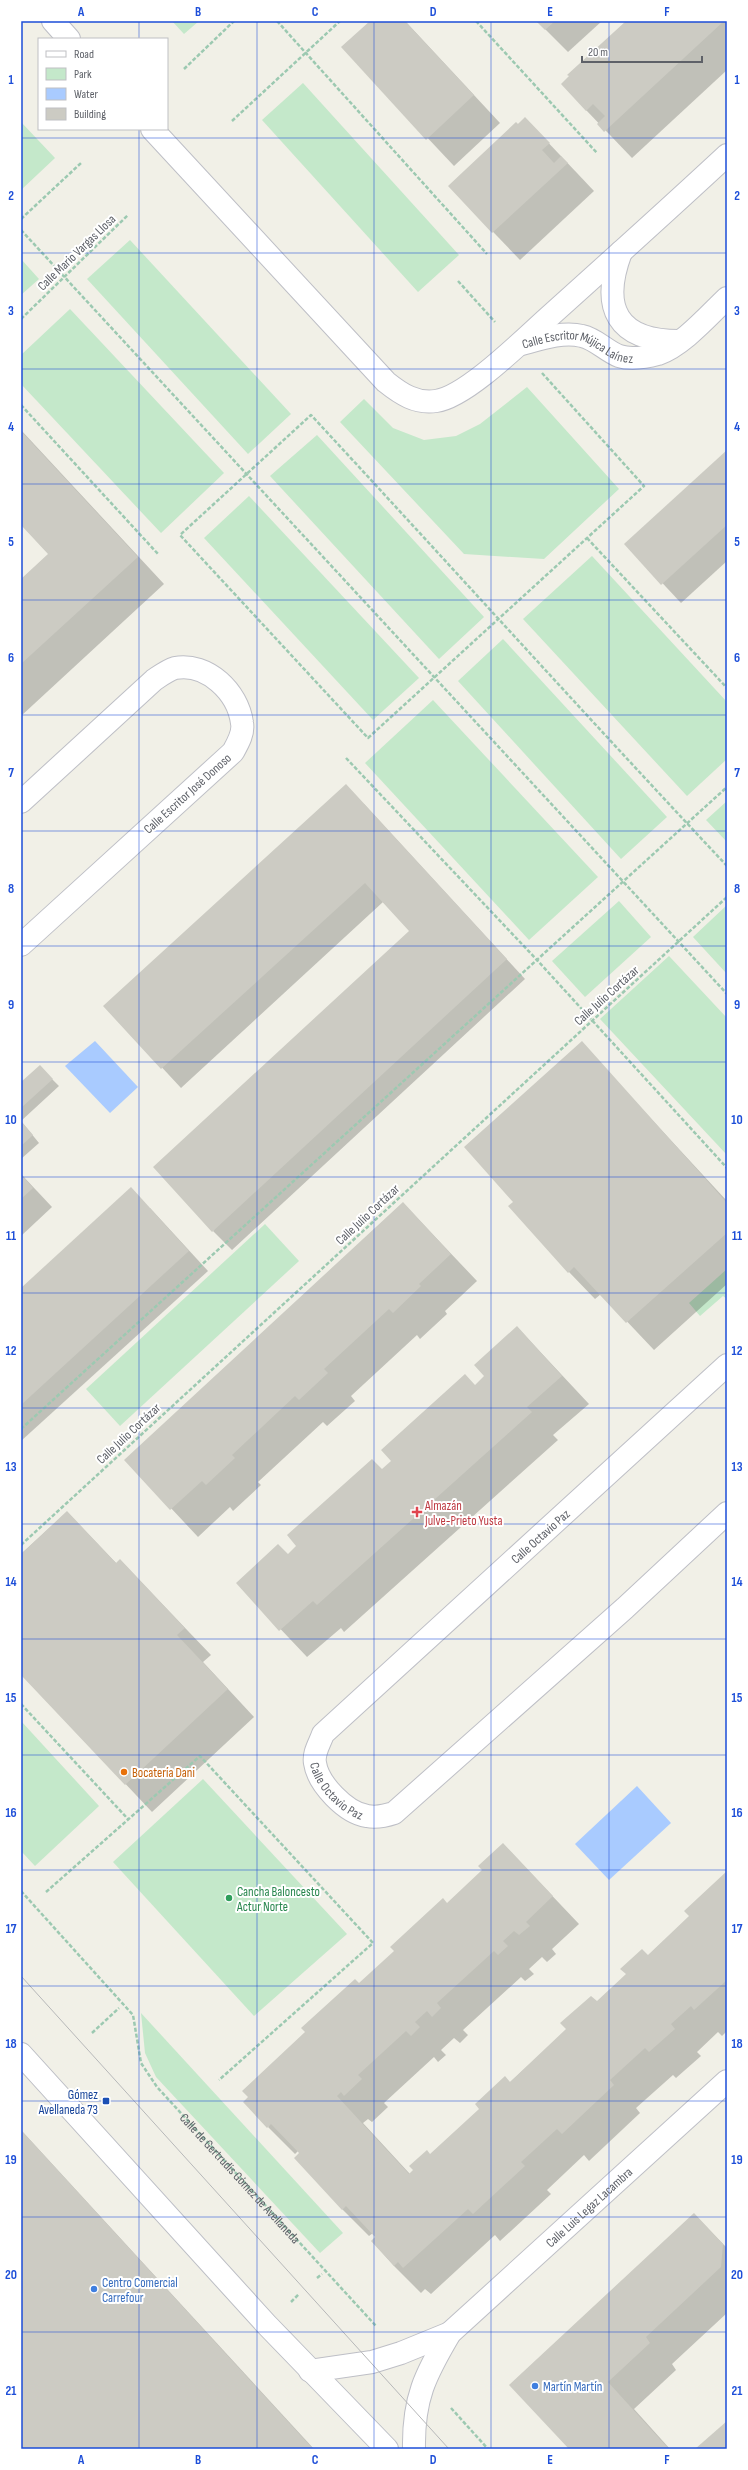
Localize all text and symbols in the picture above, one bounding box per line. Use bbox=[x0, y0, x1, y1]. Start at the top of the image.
text: A bbox=[77, 4, 85, 20]
text: B bbox=[195, 4, 201, 20]
text: C bbox=[312, 4, 319, 20]
text: D bbox=[430, 4, 437, 20]
text: E bbox=[547, 4, 553, 20]
text: F bbox=[664, 4, 670, 20]
legend bbox=[38, 38, 168, 130]
scale bar bbox=[582, 38, 702, 64]
text: 20 m bbox=[588, 45, 608, 60]
text: Road bbox=[74, 47, 94, 62]
text: Park bbox=[74, 67, 92, 82]
text: 1 bbox=[8, 72, 14, 88]
text: 1 bbox=[734, 72, 740, 88]
text: Water bbox=[74, 87, 98, 102]
text: Building bbox=[74, 107, 106, 122]
text: 2 bbox=[8, 188, 14, 204]
text: 2 bbox=[734, 188, 740, 204]
street label: Calle Mario Vargas Llosa bbox=[34, 211, 119, 294]
text: 3 bbox=[8, 303, 14, 319]
text: 3 bbox=[734, 303, 740, 319]
street label: Calle Escritor Mújica Laínez bbox=[520, 327, 634, 367]
text: 4 bbox=[8, 419, 14, 435]
text: 4 bbox=[734, 419, 740, 435]
text: 5 bbox=[8, 534, 14, 550]
text: 5 bbox=[734, 534, 740, 550]
text: 6 bbox=[8, 650, 14, 666]
text: 6 bbox=[734, 650, 740, 666]
street label: Calle Escritor José Donoso bbox=[141, 750, 235, 837]
text: 7 bbox=[8, 765, 14, 781]
text: 7 bbox=[734, 765, 740, 781]
text: 8 bbox=[8, 881, 14, 897]
text: 8 bbox=[734, 881, 740, 897]
street label: Calle Julio Cortázar bbox=[571, 962, 643, 1029]
text: 9 bbox=[8, 997, 14, 1013]
text: 9 bbox=[734, 997, 740, 1013]
text: 10 bbox=[5, 1112, 17, 1128]
text: 10 bbox=[731, 1112, 743, 1128]
street label: Calle Julio Cortázar bbox=[332, 1181, 403, 1248]
text: 11 bbox=[6, 1228, 16, 1244]
text: 11 bbox=[732, 1228, 742, 1244]
text: 12 bbox=[6, 1343, 17, 1359]
text: 12 bbox=[732, 1343, 743, 1359]
street label: Calle Julio Cortázar bbox=[93, 1400, 164, 1467]
text: 13 bbox=[6, 1459, 17, 1475]
text: 13 bbox=[732, 1459, 743, 1475]
place label: Almazán Julve-Prieto Yusta bbox=[424, 1498, 503, 1529]
street label: Calle Octavio Paz bbox=[508, 1506, 574, 1567]
marker: Almazán Julve-Prieto Yusta bbox=[412, 1507, 422, 1517]
text: 14 bbox=[5, 1574, 17, 1590]
text: 14 bbox=[731, 1574, 743, 1590]
text: 15 bbox=[6, 1690, 17, 1706]
text: 15 bbox=[732, 1690, 743, 1706]
street label: Calle Octavio Paz bbox=[306, 1761, 365, 1824]
place label: Bocatería Dani bbox=[132, 1765, 195, 1781]
marker: Bocatería Dani bbox=[119, 1767, 129, 1777]
text: 16 bbox=[5, 1805, 17, 1821]
text: 16 bbox=[731, 1805, 743, 1821]
place label: Cancha Baloncesto Actur Norte bbox=[236, 1884, 320, 1915]
marker: Cancha Baloncesto Actur Norte bbox=[224, 1893, 234, 1903]
text: 17 bbox=[6, 1921, 17, 1937]
text: 17 bbox=[732, 1921, 743, 1937]
text: 18 bbox=[5, 2036, 17, 2052]
text: 18 bbox=[731, 2036, 743, 2052]
place label: Gómez Avellaneda 73 bbox=[38, 2087, 98, 2118]
marker: Gómez Avellaneda 73 bbox=[101, 2096, 111, 2106]
street label: Calle de Gertrudis Gómez de Avellaneda bbox=[176, 2110, 303, 2247]
text: 19 bbox=[5, 2152, 17, 2168]
text: 19 bbox=[731, 2152, 743, 2168]
street label: Calle Luis Legaz Lacambra bbox=[543, 2164, 636, 2251]
text: 20 bbox=[5, 2267, 17, 2283]
text: 20 bbox=[731, 2267, 743, 2283]
place label: Centro Comercial Carrefour bbox=[102, 2275, 178, 2306]
marker: Centro Comercial Carrefour bbox=[89, 2284, 99, 2294]
place label: Martín Martín bbox=[543, 2379, 602, 2395]
marker: Martín Martín bbox=[530, 2381, 540, 2391]
text: 21 bbox=[6, 2383, 16, 2399]
text: 21 bbox=[732, 2383, 742, 2399]
text: A bbox=[77, 2452, 85, 2468]
text: B bbox=[195, 2452, 201, 2468]
text: C bbox=[312, 2452, 319, 2468]
text: D bbox=[430, 2452, 437, 2468]
text: E bbox=[547, 2452, 553, 2468]
text: F bbox=[664, 2452, 670, 2468]

